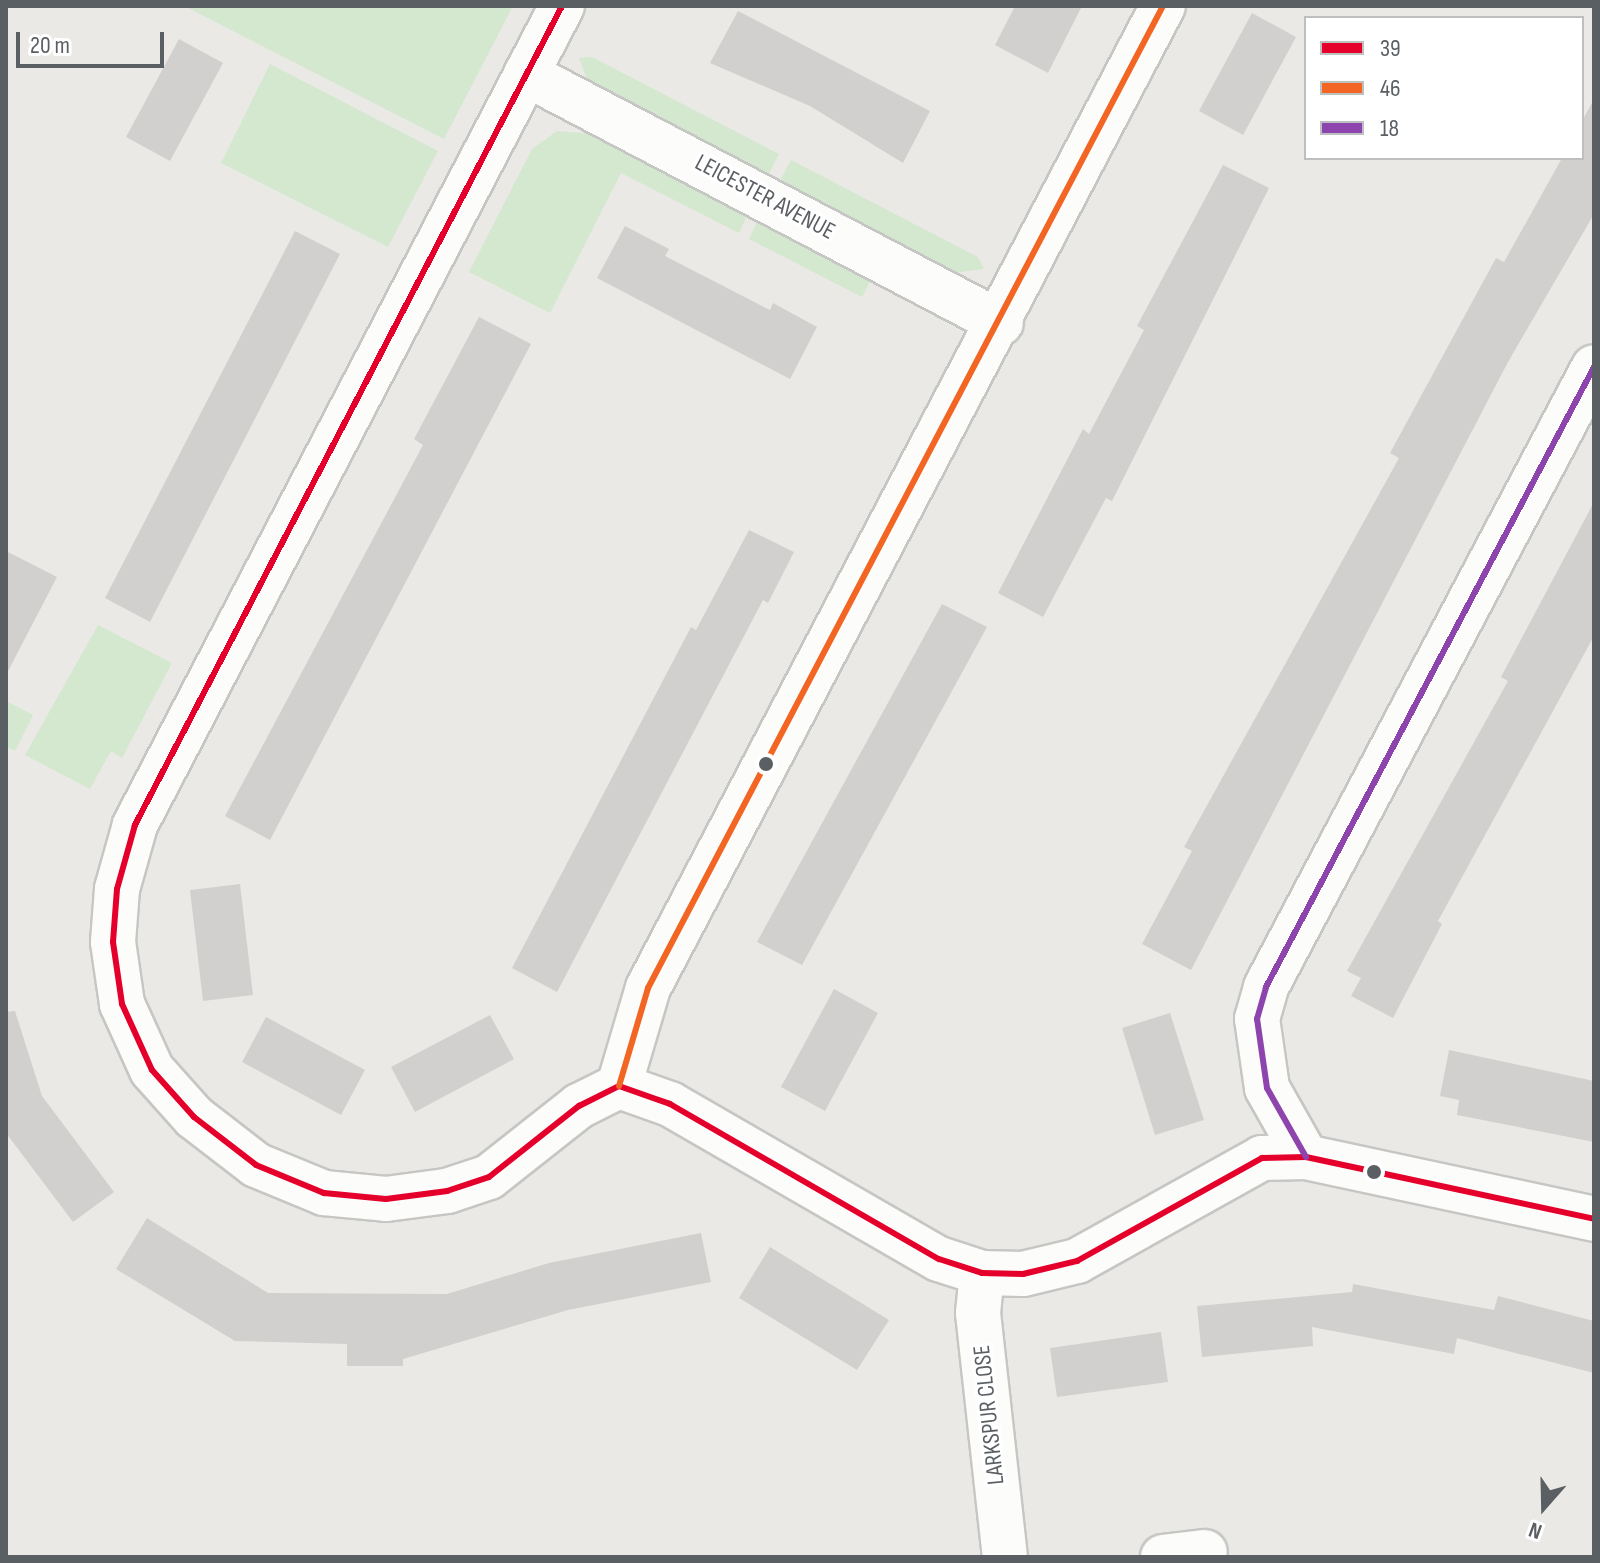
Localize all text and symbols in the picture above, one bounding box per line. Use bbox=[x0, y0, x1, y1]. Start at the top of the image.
scale bar bbox=[20, 16, 168, 66]
legend bbox=[1304, 16, 1584, 160]
text: 20 m bbox=[30, 31, 70, 60]
text: 39 bbox=[1380, 34, 1401, 63]
text: 46 bbox=[1380, 74, 1401, 103]
text: 18 bbox=[1380, 114, 1399, 143]
street label: LEICESTER AVENUE bbox=[690, 148, 840, 246]
unlabelled marker bbox=[758, 756, 774, 772]
unlabelled marker bbox=[1366, 1164, 1382, 1180]
street label: LARKSPUR CLOSE bbox=[967, 1344, 1011, 1486]
north arrow bbox=[1504, 1467, 1584, 1547]
text: N bbox=[1525, 1515, 1546, 1545]

